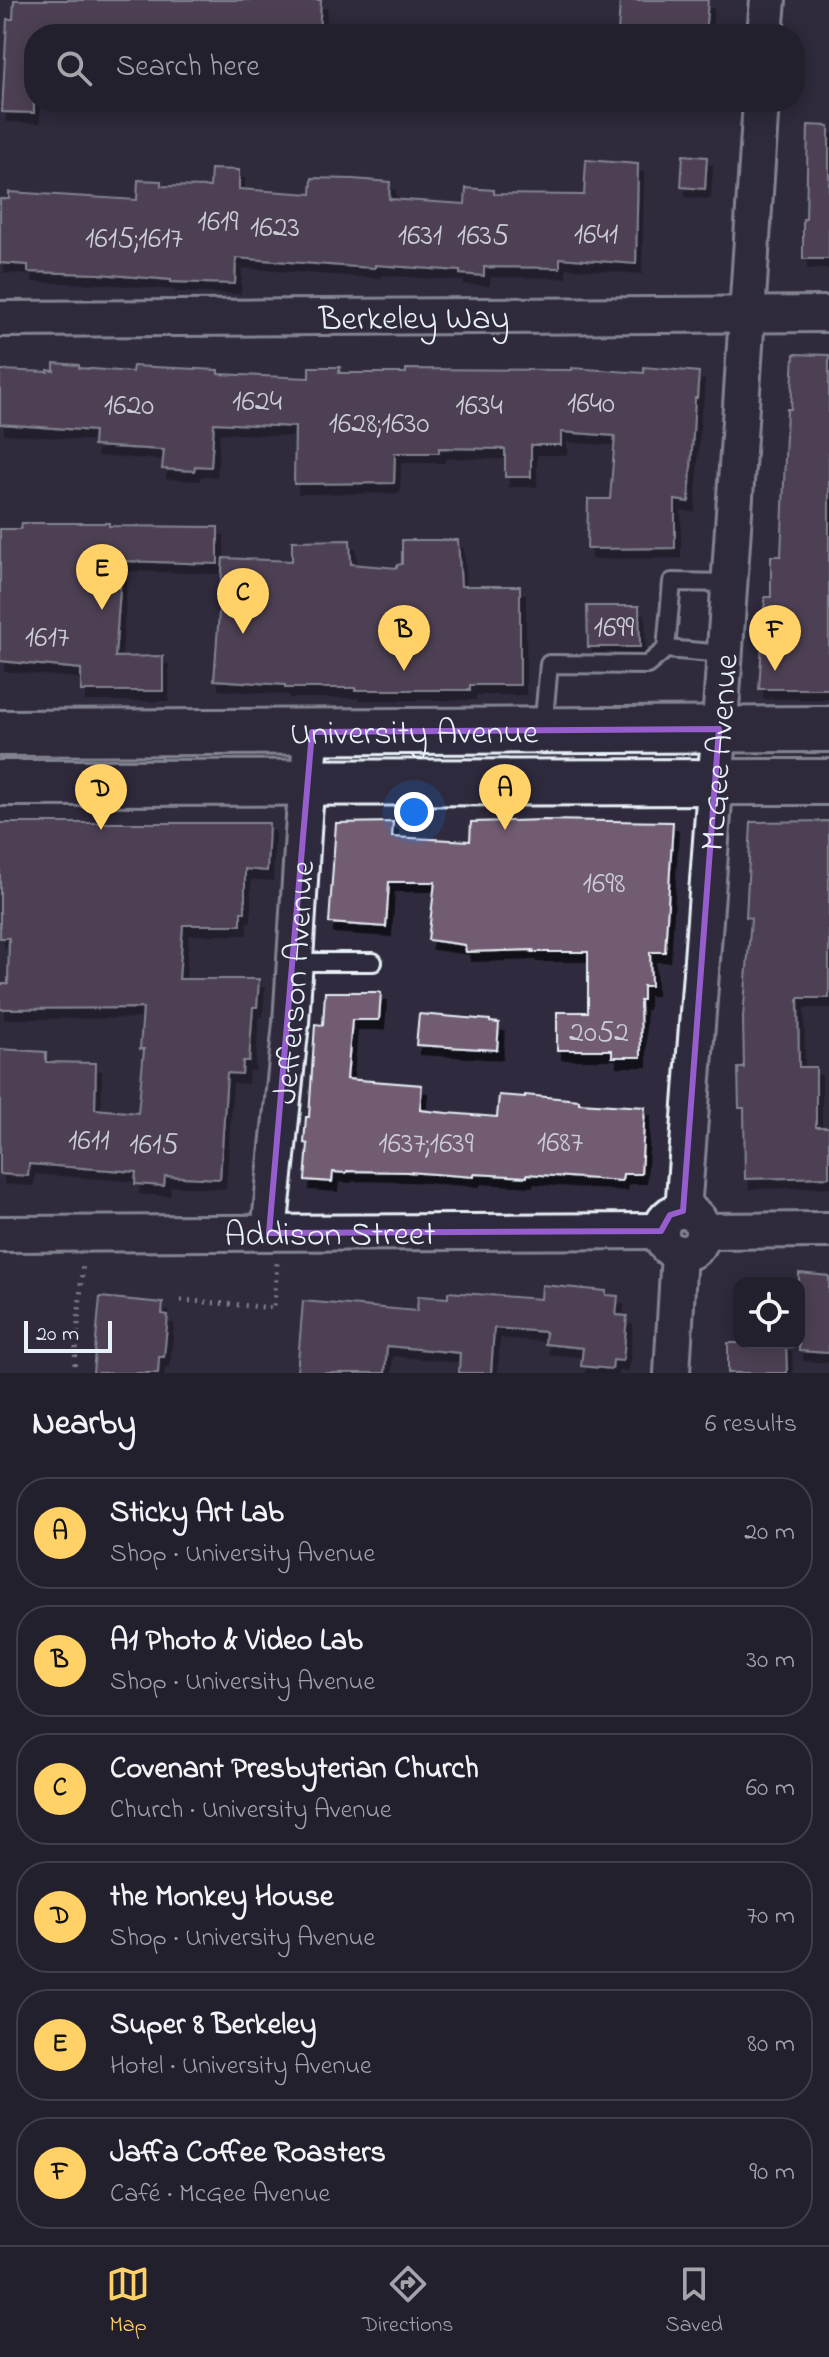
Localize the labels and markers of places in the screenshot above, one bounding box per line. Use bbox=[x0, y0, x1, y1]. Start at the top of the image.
pin: E bbox=[76, 544, 128, 610]
pin: C bbox=[217, 568, 269, 634]
pin: B bbox=[378, 605, 430, 671]
pin: F bbox=[749, 605, 801, 671]
pin: D bbox=[75, 764, 127, 830]
pin: A bbox=[479, 764, 531, 830]

